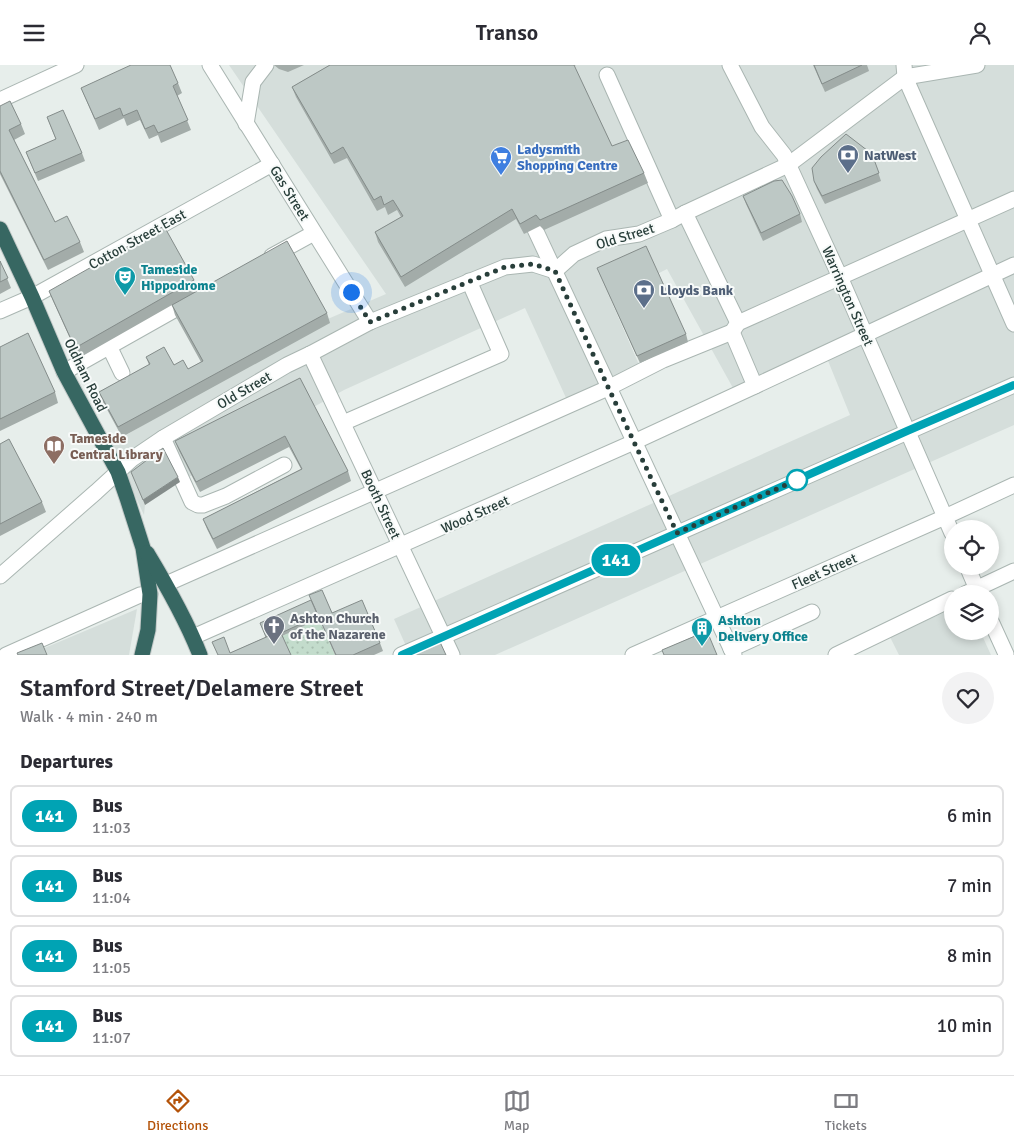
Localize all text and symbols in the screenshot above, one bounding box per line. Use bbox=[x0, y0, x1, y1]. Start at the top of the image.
icon: menu bbox=[20, 19, 48, 47]
text: Transo bbox=[476, 19, 538, 46]
icon: person bbox=[966, 19, 994, 47]
place label: Ladysmith Shopping Centre bbox=[517, 141, 618, 174]
bank icon: NatWest bbox=[836, 143, 860, 174]
supermarket icon: Ladysmith Shopping Centre bbox=[489, 145, 513, 176]
place label: NatWest bbox=[864, 147, 917, 164]
street label: Gas Street bbox=[266, 163, 313, 224]
street label: Cotton Street East bbox=[86, 206, 189, 273]
street label: Old Street bbox=[594, 220, 657, 253]
street label: Warrington Street bbox=[818, 244, 877, 349]
place label: Tameside Hippodrome bbox=[141, 261, 216, 294]
theatre icon: Tameside Hippodrome bbox=[113, 265, 137, 296]
bank icon: Lloyds Bank bbox=[632, 278, 656, 309]
your location bbox=[339, 280, 364, 305]
place label: Lloyds Bank bbox=[660, 282, 734, 299]
street label: Oldham Road bbox=[60, 336, 111, 415]
street label: Old Street bbox=[214, 368, 275, 413]
place label: Tameside Central Library bbox=[70, 430, 163, 463]
library icon: Tameside Central Library bbox=[42, 434, 66, 465]
street label: Booth Street bbox=[357, 467, 404, 542]
unlabelled marker bbox=[786, 469, 808, 491]
street label: Wood Street bbox=[438, 492, 512, 537]
map controls bbox=[944, 520, 999, 640]
button: locate bbox=[944, 520, 999, 575]
line badge: 141 bbox=[587, 544, 645, 576]
text: 141 bbox=[601, 549, 631, 571]
street label: Fleet Street bbox=[789, 549, 860, 593]
button: layers bbox=[944, 585, 999, 640]
place label: Ashton Church of the Nazarene bbox=[290, 610, 386, 643]
place label: Ashton Delivery Office bbox=[718, 612, 808, 645]
church icon: Ashton Church of the Nazarene bbox=[262, 614, 286, 645]
building icon: Ashton Delivery Office bbox=[690, 616, 714, 647]
button: heart bbox=[942, 672, 994, 724]
text: Stamford Street/Delamere Street bbox=[20, 673, 363, 703]
text: Walk · 4 min · 240 m bbox=[20, 707, 158, 727]
text: Departures bbox=[20, 750, 113, 774]
text: Bus bbox=[92, 794, 123, 818]
text: 6 min bbox=[947, 804, 992, 828]
text: 141 bbox=[35, 805, 64, 827]
text: 11:03 bbox=[92, 818, 131, 838]
text: Bus bbox=[92, 864, 123, 888]
text: 7 min bbox=[947, 874, 992, 898]
text: 141 bbox=[35, 875, 64, 897]
text: 11:04 bbox=[92, 888, 131, 908]
text: Bus bbox=[92, 934, 123, 958]
text: 8 min bbox=[947, 944, 992, 968]
text: 141 bbox=[35, 945, 64, 967]
text: 11:05 bbox=[92, 958, 131, 978]
text: Bus bbox=[92, 1004, 123, 1028]
text: 10 min bbox=[937, 1014, 992, 1038]
text: 141 bbox=[35, 1015, 64, 1037]
text: 11:07 bbox=[92, 1028, 131, 1048]
tab: Directions bbox=[147, 1087, 208, 1134]
tab: Map bbox=[503, 1087, 531, 1134]
tab: Tickets bbox=[825, 1087, 867, 1134]

